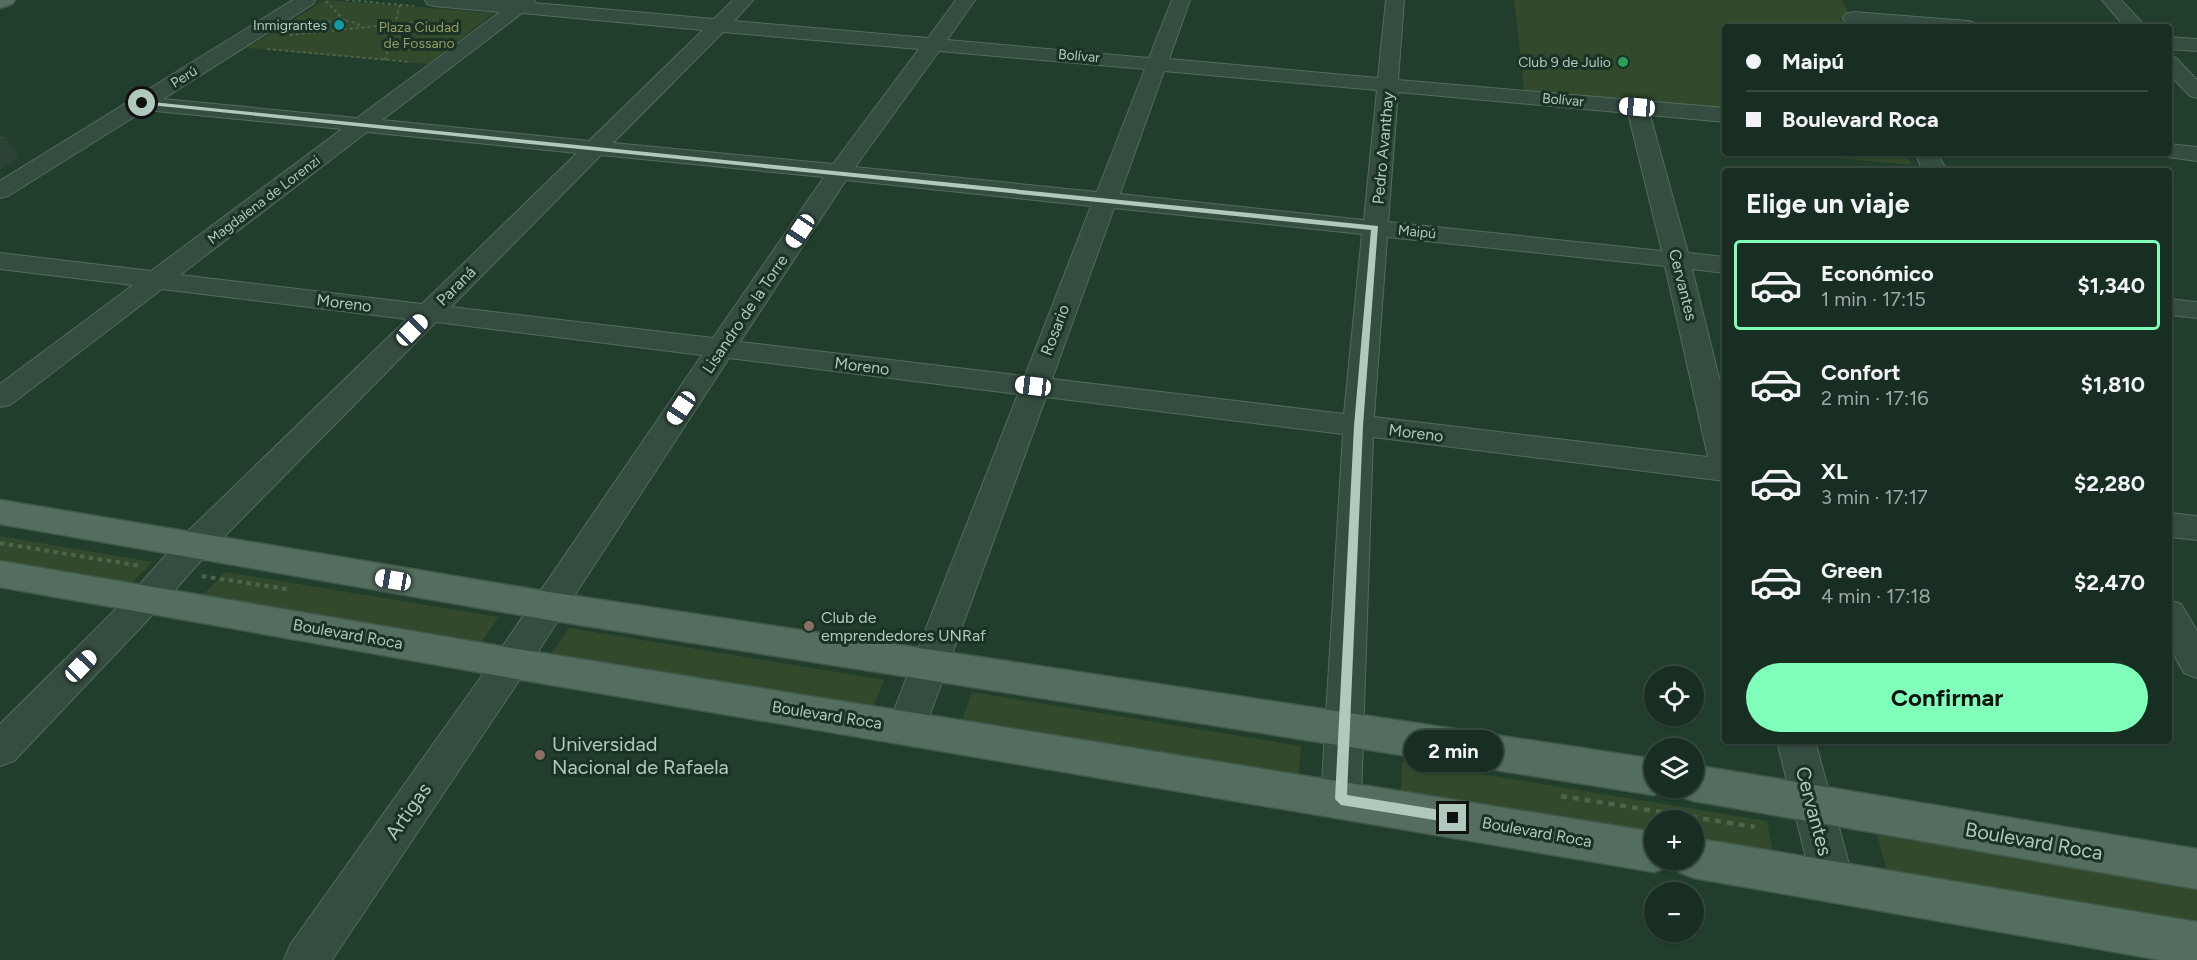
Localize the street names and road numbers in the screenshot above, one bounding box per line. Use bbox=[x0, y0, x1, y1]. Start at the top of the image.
street label: Bolívar bbox=[1057, 46, 1101, 66]
street label: Perú bbox=[168, 62, 200, 92]
street label: Pedro Avanthay bbox=[1369, 90, 1397, 205]
street label: Bolívar bbox=[1541, 90, 1585, 110]
street label: Magdalena de Lorenzi bbox=[204, 152, 324, 248]
street label: Maipú bbox=[1397, 222, 1437, 242]
street label: Cervantes bbox=[1665, 247, 1701, 323]
street label: Lisandro de la Torre bbox=[698, 251, 792, 377]
street label: Paraná bbox=[432, 262, 480, 310]
street label: Moreno bbox=[315, 290, 373, 316]
street label: Rosario bbox=[1037, 302, 1073, 358]
street label: Moreno bbox=[833, 353, 891, 379]
street label: Moreno bbox=[1387, 420, 1445, 446]
street label: Boulevard Roca bbox=[292, 615, 404, 653]
street label: Boulevard Roca bbox=[771, 697, 883, 733]
street label: Cervantes bbox=[1791, 764, 1837, 858]
street label: Artigas bbox=[380, 778, 436, 844]
street label: Boulevard Roca bbox=[1481, 813, 1593, 851]
street label: Boulevard Roca bbox=[1963, 817, 2105, 865]

